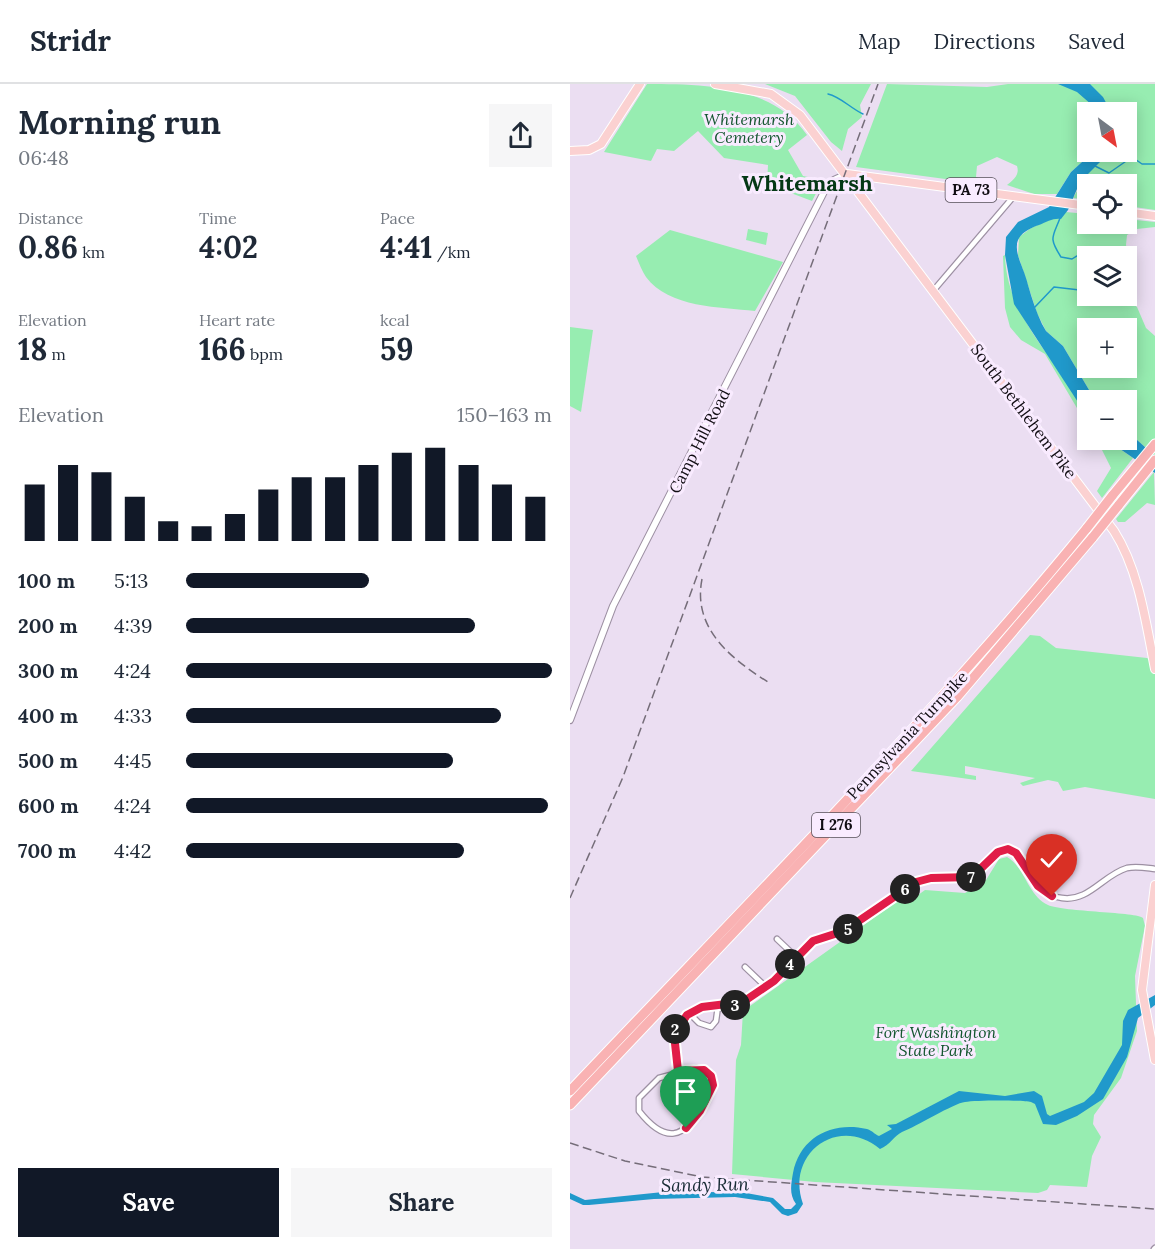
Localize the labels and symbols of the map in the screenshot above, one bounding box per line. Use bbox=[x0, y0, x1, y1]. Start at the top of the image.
north arrow bbox=[1077, 102, 1137, 162]
park label: Whitemarsh Cemetery bbox=[704, 109, 794, 147]
district label: Whitemarsh bbox=[741, 169, 873, 197]
road number: PA 73 bbox=[946, 178, 996, 202]
street label: South Bethlehem Pike bbox=[967, 340, 1081, 483]
street label: Camp Hill Road bbox=[664, 385, 734, 497]
street label: Pennsylvania Turnpike bbox=[842, 667, 972, 803]
road number: I 276 bbox=[812, 813, 860, 837]
pin bbox=[1026, 834, 1077, 896]
pin: 7 bbox=[956, 862, 986, 892]
pin: 6 bbox=[890, 874, 920, 904]
pin: 5 bbox=[833, 914, 863, 944]
pin: 4 bbox=[775, 949, 805, 979]
pin: 3 bbox=[720, 990, 750, 1020]
pin: 2 bbox=[660, 1014, 690, 1044]
park label: Fort Washington State Park bbox=[876, 1022, 997, 1060]
pin bbox=[660, 1066, 711, 1128]
water label: Sandy Run bbox=[661, 1172, 749, 1197]

